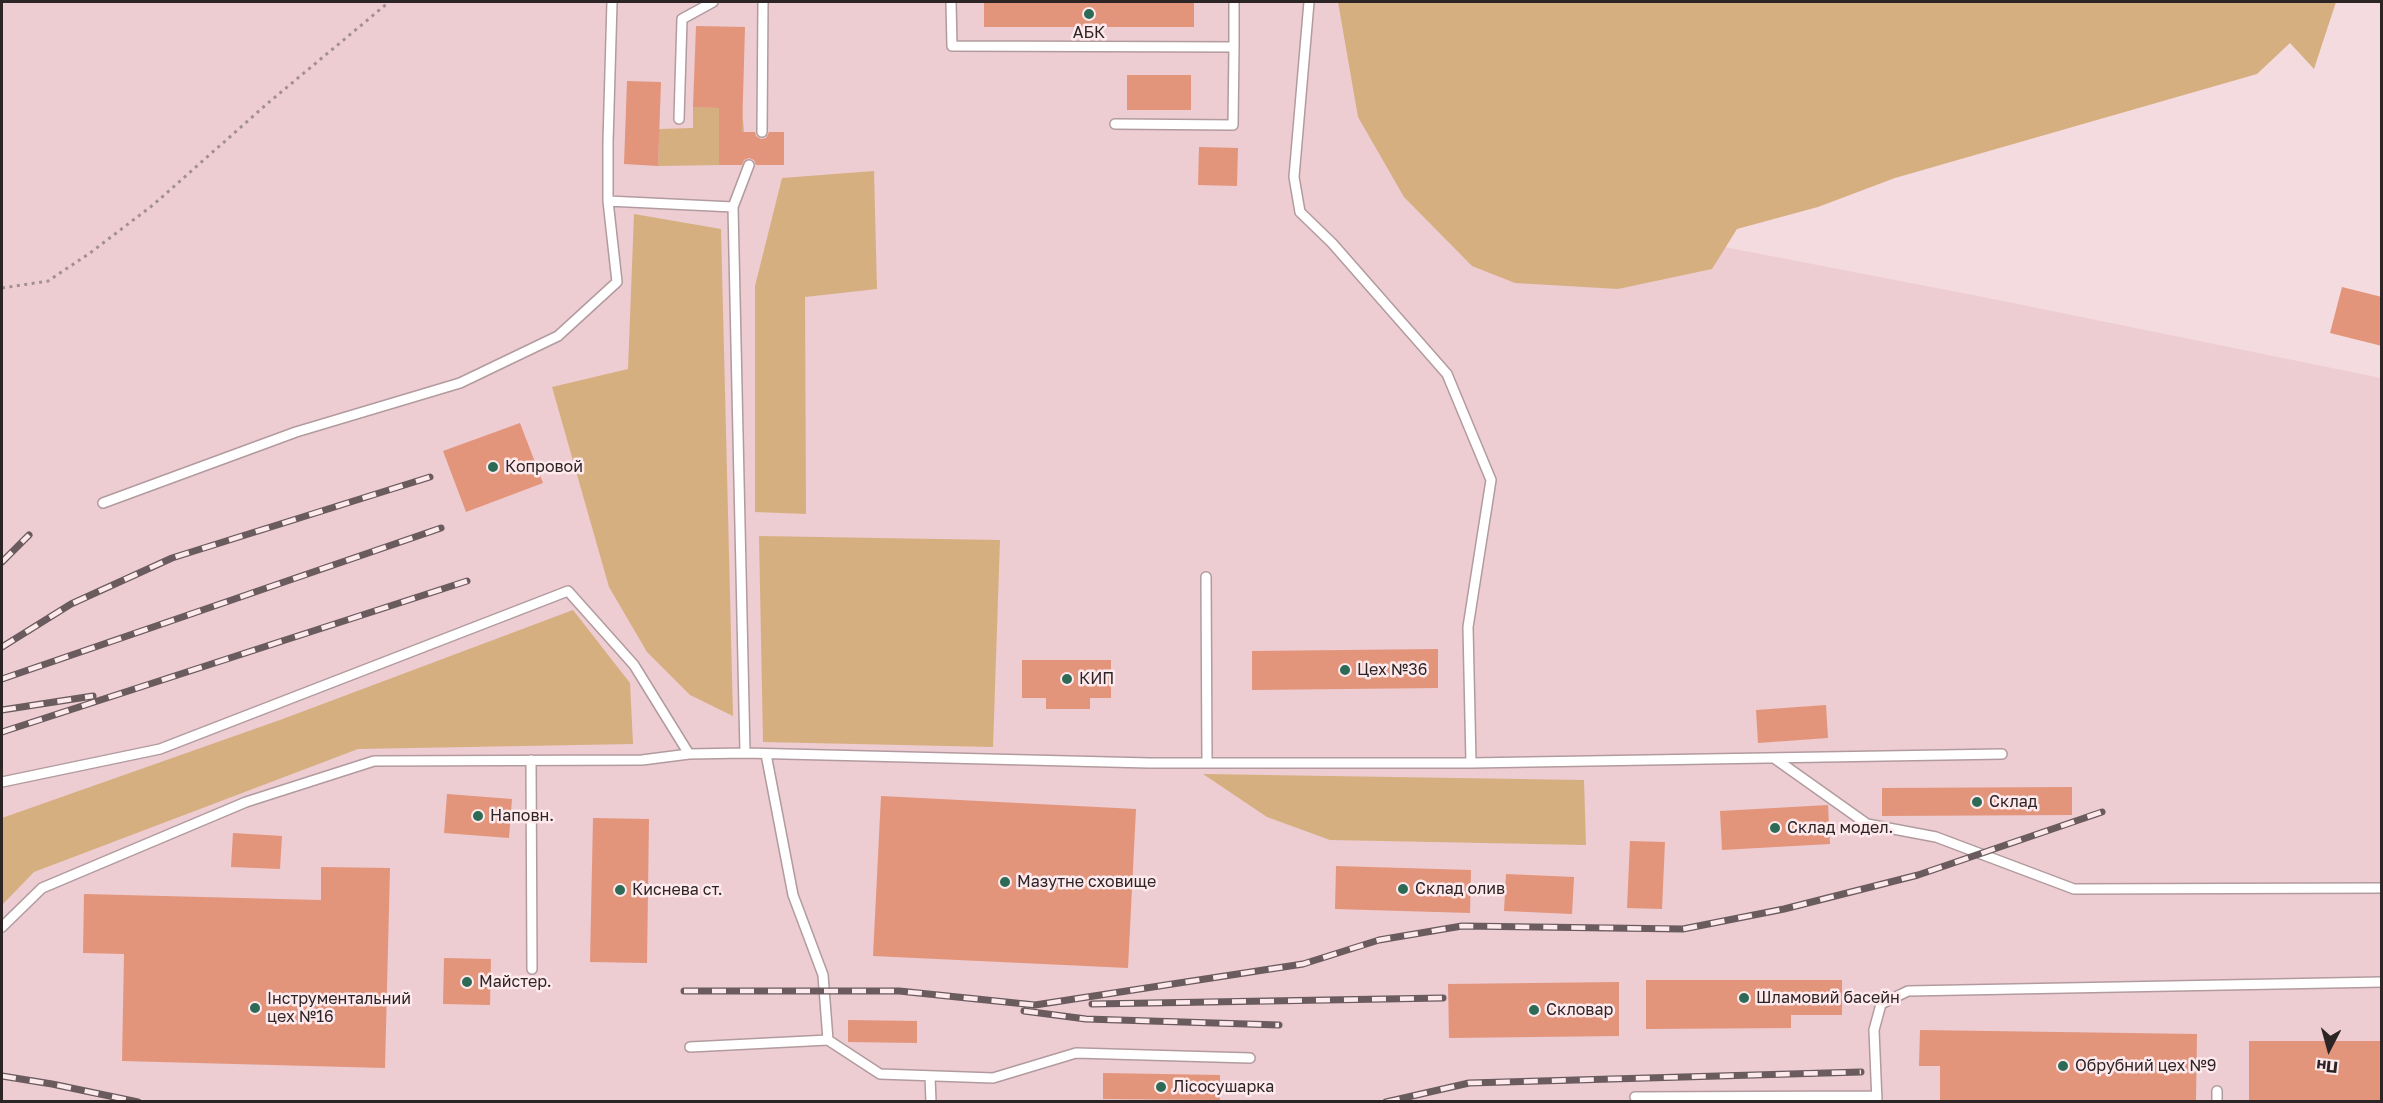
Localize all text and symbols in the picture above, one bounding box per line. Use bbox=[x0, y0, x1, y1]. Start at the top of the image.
marker: АБК bbox=[1082, 7, 1096, 21]
place label: АБК bbox=[1073, 23, 1105, 43]
place label: Копровой bbox=[505, 457, 583, 477]
marker: Копровой bbox=[486, 460, 500, 474]
place label: Цех №36 bbox=[1357, 660, 1427, 680]
marker: Цех №36 bbox=[1338, 663, 1352, 677]
place label: КИП bbox=[1079, 669, 1114, 689]
marker: КИП bbox=[1060, 672, 1074, 686]
place label: Склад bbox=[1989, 792, 2037, 812]
marker: Склад bbox=[1970, 795, 1984, 809]
place label: Наповн. bbox=[490, 806, 554, 826]
marker: Наповн. bbox=[471, 809, 485, 823]
place label: Склад модел. bbox=[1787, 818, 1893, 838]
marker: Склад модел. bbox=[1768, 821, 1782, 835]
place label: Мазутне сховище bbox=[1017, 872, 1156, 892]
marker: Мазутне сховище bbox=[998, 875, 1012, 889]
place label: Склад олив bbox=[1415, 879, 1505, 899]
place label: Киснева ст. bbox=[632, 880, 723, 900]
marker: Склад олив bbox=[1396, 882, 1410, 896]
marker: Киснева ст. bbox=[613, 883, 627, 897]
place label: Майстер. bbox=[479, 972, 552, 992]
marker: Майстер. bbox=[460, 975, 474, 989]
place label: Шламовий басейн bbox=[1756, 988, 1900, 1008]
place label: Інструментальний цех №16 bbox=[267, 989, 411, 1027]
marker: Шламовий басейн bbox=[1737, 991, 1751, 1005]
place label: Скловар bbox=[1546, 1000, 1613, 1020]
marker: Інструментальний цех №16 bbox=[248, 1001, 262, 1015]
marker: Скловар bbox=[1527, 1003, 1541, 1017]
north arrow bbox=[2299, 1019, 2359, 1079]
place label: Обрубний цех №9 bbox=[2075, 1056, 2217, 1076]
text: Пн bbox=[2315, 1056, 2339, 1078]
marker: Обрубний цех №9 bbox=[2056, 1059, 2070, 1073]
place label: Лісосушарка bbox=[1173, 1077, 1274, 1097]
marker: Лісосушарка bbox=[1154, 1080, 1168, 1094]

